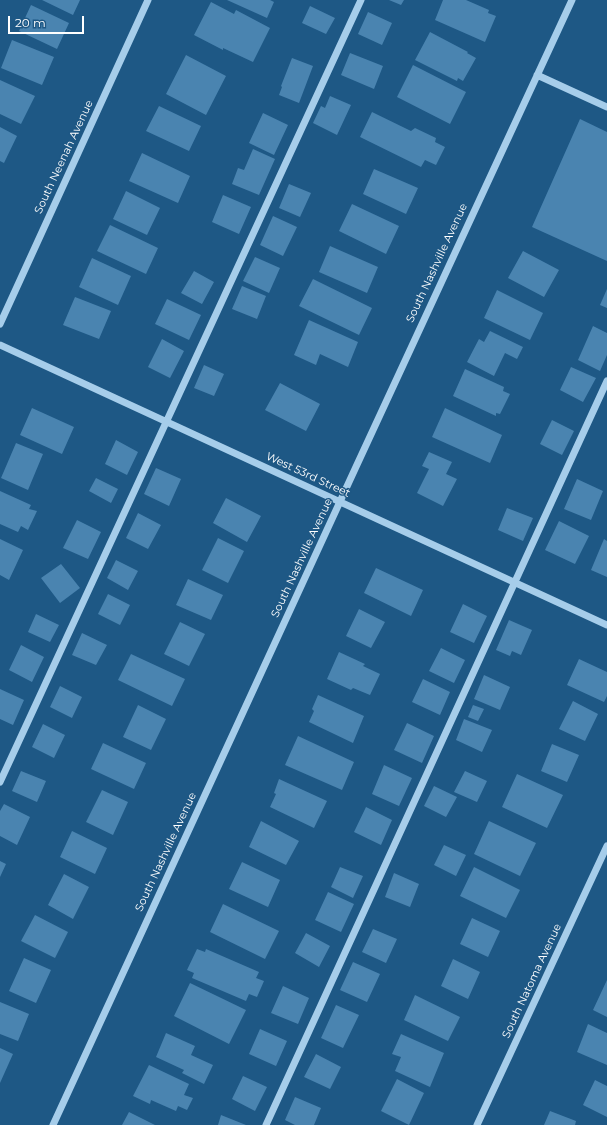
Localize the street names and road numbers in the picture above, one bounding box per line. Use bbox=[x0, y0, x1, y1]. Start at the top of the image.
street label: South Neenah Avenue bbox=[32, 98, 96, 216]
street label: South Nashville Avenue bbox=[404, 201, 470, 325]
street label: West 53rd Street bbox=[264, 450, 352, 500]
street label: South Nashville Avenue bbox=[269, 496, 335, 620]
street label: South Nashville Avenue bbox=[133, 790, 199, 914]
street label: South Natoma Avenue bbox=[500, 922, 564, 1040]

